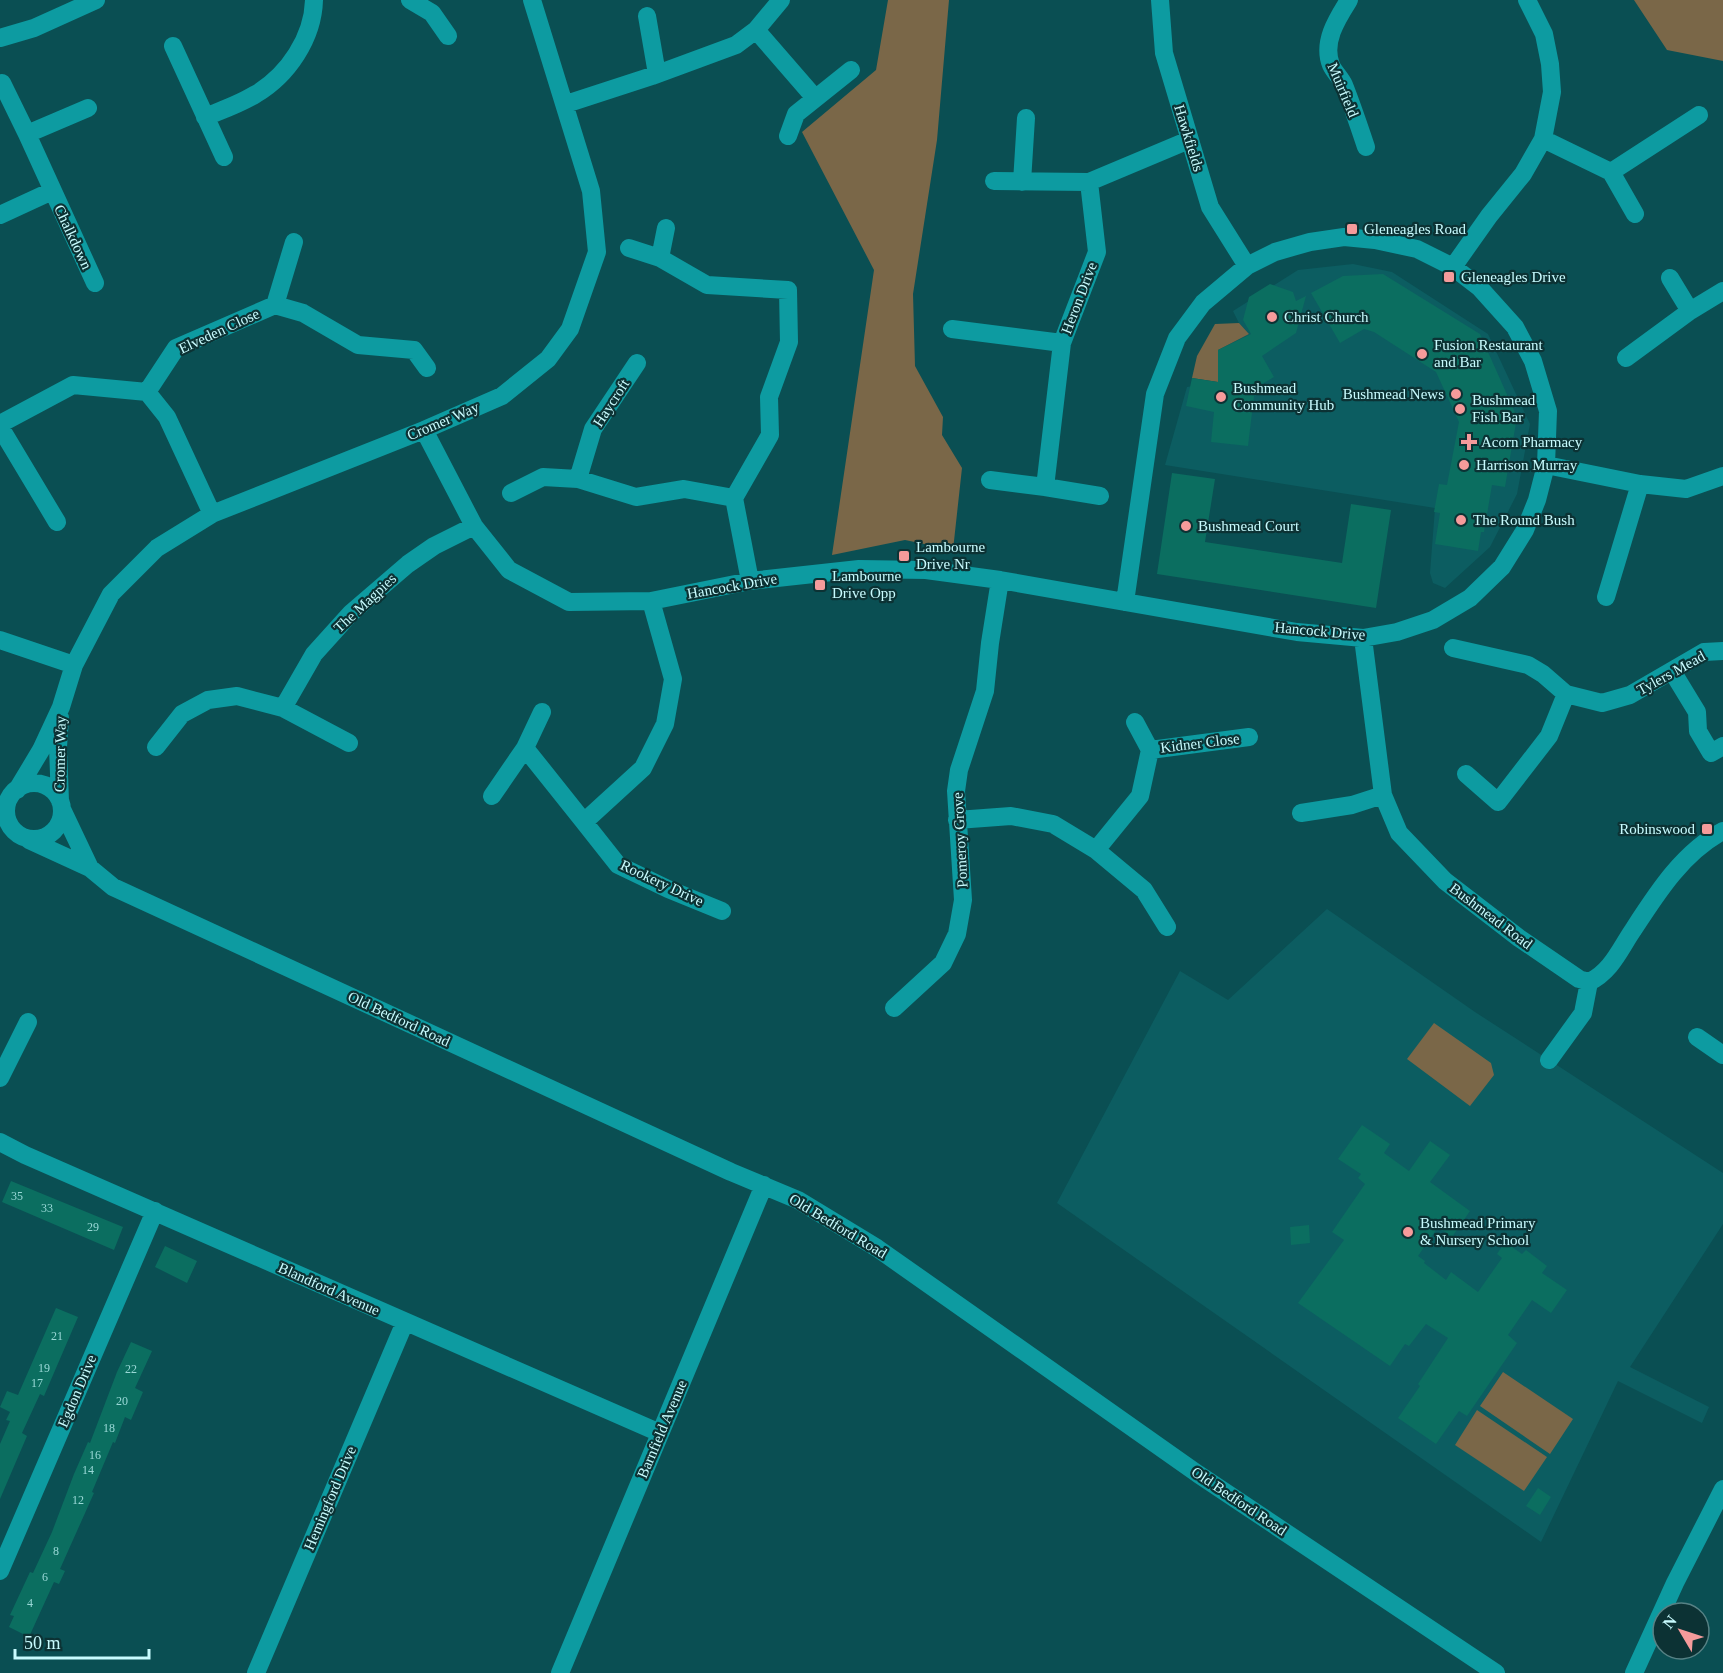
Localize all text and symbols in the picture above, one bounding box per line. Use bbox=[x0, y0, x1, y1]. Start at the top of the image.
street label: Muirfield bbox=[1324, 60, 1362, 120]
street label: Hawkfields bbox=[1171, 103, 1207, 174]
street label: Chalkdown bbox=[51, 202, 95, 272]
place label: Gleneagles Road bbox=[1364, 221, 1467, 237]
marker: Gleneagles Road bbox=[1345, 222, 1359, 236]
street label: Heron Drive bbox=[1058, 260, 1100, 336]
place label: Gleneagles Drive bbox=[1461, 269, 1566, 285]
marker: Gleneagles Drive bbox=[1442, 270, 1456, 284]
street label: Elveden Close bbox=[176, 305, 262, 357]
place label: Christ Church bbox=[1284, 309, 1369, 325]
marker: Christ Church bbox=[1265, 310, 1279, 324]
place label: Fusion Restaurant and Bar bbox=[1434, 337, 1544, 370]
marker: Fusion Restaurant and Bar bbox=[1415, 347, 1429, 361]
street label: Haycroft bbox=[590, 376, 633, 430]
place label: Bushmead Community Hub bbox=[1233, 380, 1334, 413]
place label: Bushmead News bbox=[1343, 386, 1444, 402]
marker: Bushmead News bbox=[1449, 387, 1463, 401]
marker: Bushmead Community Hub bbox=[1214, 390, 1228, 404]
place label: Bushmead Fish Bar bbox=[1472, 392, 1536, 425]
street label: Cromer Way bbox=[405, 399, 482, 443]
marker: Bushmead Fish Bar bbox=[1453, 402, 1467, 416]
place label: Acorn Pharmacy bbox=[1481, 434, 1583, 450]
marker: Acorn Pharmacy bbox=[1462, 435, 1476, 449]
place label: Harrison Murray bbox=[1476, 457, 1578, 473]
marker: Harrison Murray bbox=[1457, 458, 1471, 472]
place label: The Round Bush bbox=[1473, 512, 1575, 528]
marker: The Round Bush bbox=[1454, 513, 1468, 527]
place label: Bushmead Court bbox=[1198, 518, 1300, 534]
marker: Bushmead Court bbox=[1179, 519, 1193, 533]
place label: Lambourne Drive Nr bbox=[916, 539, 985, 572]
marker: Lambourne Drive Nr bbox=[897, 549, 911, 563]
place label: Lambourne Drive Opp bbox=[832, 568, 901, 601]
street label: The Magpies bbox=[331, 570, 399, 636]
street label: Hancock Drive bbox=[686, 570, 779, 602]
marker: Lambourne Drive Opp bbox=[813, 578, 827, 592]
street label: Hancock Drive bbox=[1274, 619, 1366, 643]
street label: Tylers Mead bbox=[1634, 648, 1708, 698]
street label: Cromer Way bbox=[51, 715, 69, 792]
street label: Kidner Close bbox=[1160, 730, 1241, 756]
street label: Pomeroy Grove bbox=[949, 792, 970, 888]
place label: Robinswood bbox=[1619, 821, 1695, 837]
marker: Robinswood bbox=[1700, 822, 1714, 836]
street label: Rookery Drive bbox=[618, 857, 706, 909]
street label: Bushmead Road bbox=[1447, 880, 1536, 952]
street label: Old Bedford Road bbox=[345, 988, 453, 1050]
house number: 35 bbox=[11, 1189, 23, 1203]
street label: Old Bedford Road bbox=[786, 1191, 890, 1262]
house number: 33 bbox=[41, 1201, 53, 1215]
place label: Bushmead Primary & Nursery School bbox=[1420, 1215, 1536, 1248]
house number: 29 bbox=[87, 1220, 99, 1234]
marker: Bushmead Primary & Nursery School bbox=[1401, 1225, 1415, 1239]
street label: Blandford Avenue bbox=[276, 1259, 382, 1319]
house number: 21 bbox=[51, 1329, 63, 1343]
street label: Egdon Drive bbox=[55, 1352, 100, 1430]
house number: 19 bbox=[38, 1361, 50, 1375]
house number: 22 bbox=[125, 1362, 137, 1376]
house number: 17 bbox=[31, 1376, 43, 1390]
street label: Barnfield Avenue bbox=[634, 1377, 690, 1481]
house number: 20 bbox=[116, 1394, 128, 1408]
house number: 18 bbox=[103, 1421, 115, 1435]
street label: Hemingford Drive bbox=[301, 1443, 359, 1552]
house number: 16 bbox=[89, 1448, 101, 1462]
house number: 14 bbox=[82, 1463, 94, 1477]
street label: Old Bedford Road bbox=[1189, 1463, 1290, 1539]
house number: 12 bbox=[72, 1493, 84, 1507]
house number: 8 bbox=[53, 1544, 59, 1558]
house number: 6 bbox=[42, 1570, 48, 1584]
house number: 4 bbox=[27, 1596, 33, 1610]
north arrow bbox=[1651, 1601, 1711, 1661]
text: N bbox=[1659, 1612, 1680, 1632]
scale bar bbox=[15, 1622, 148, 1660]
text: 50 m bbox=[24, 1633, 61, 1653]

